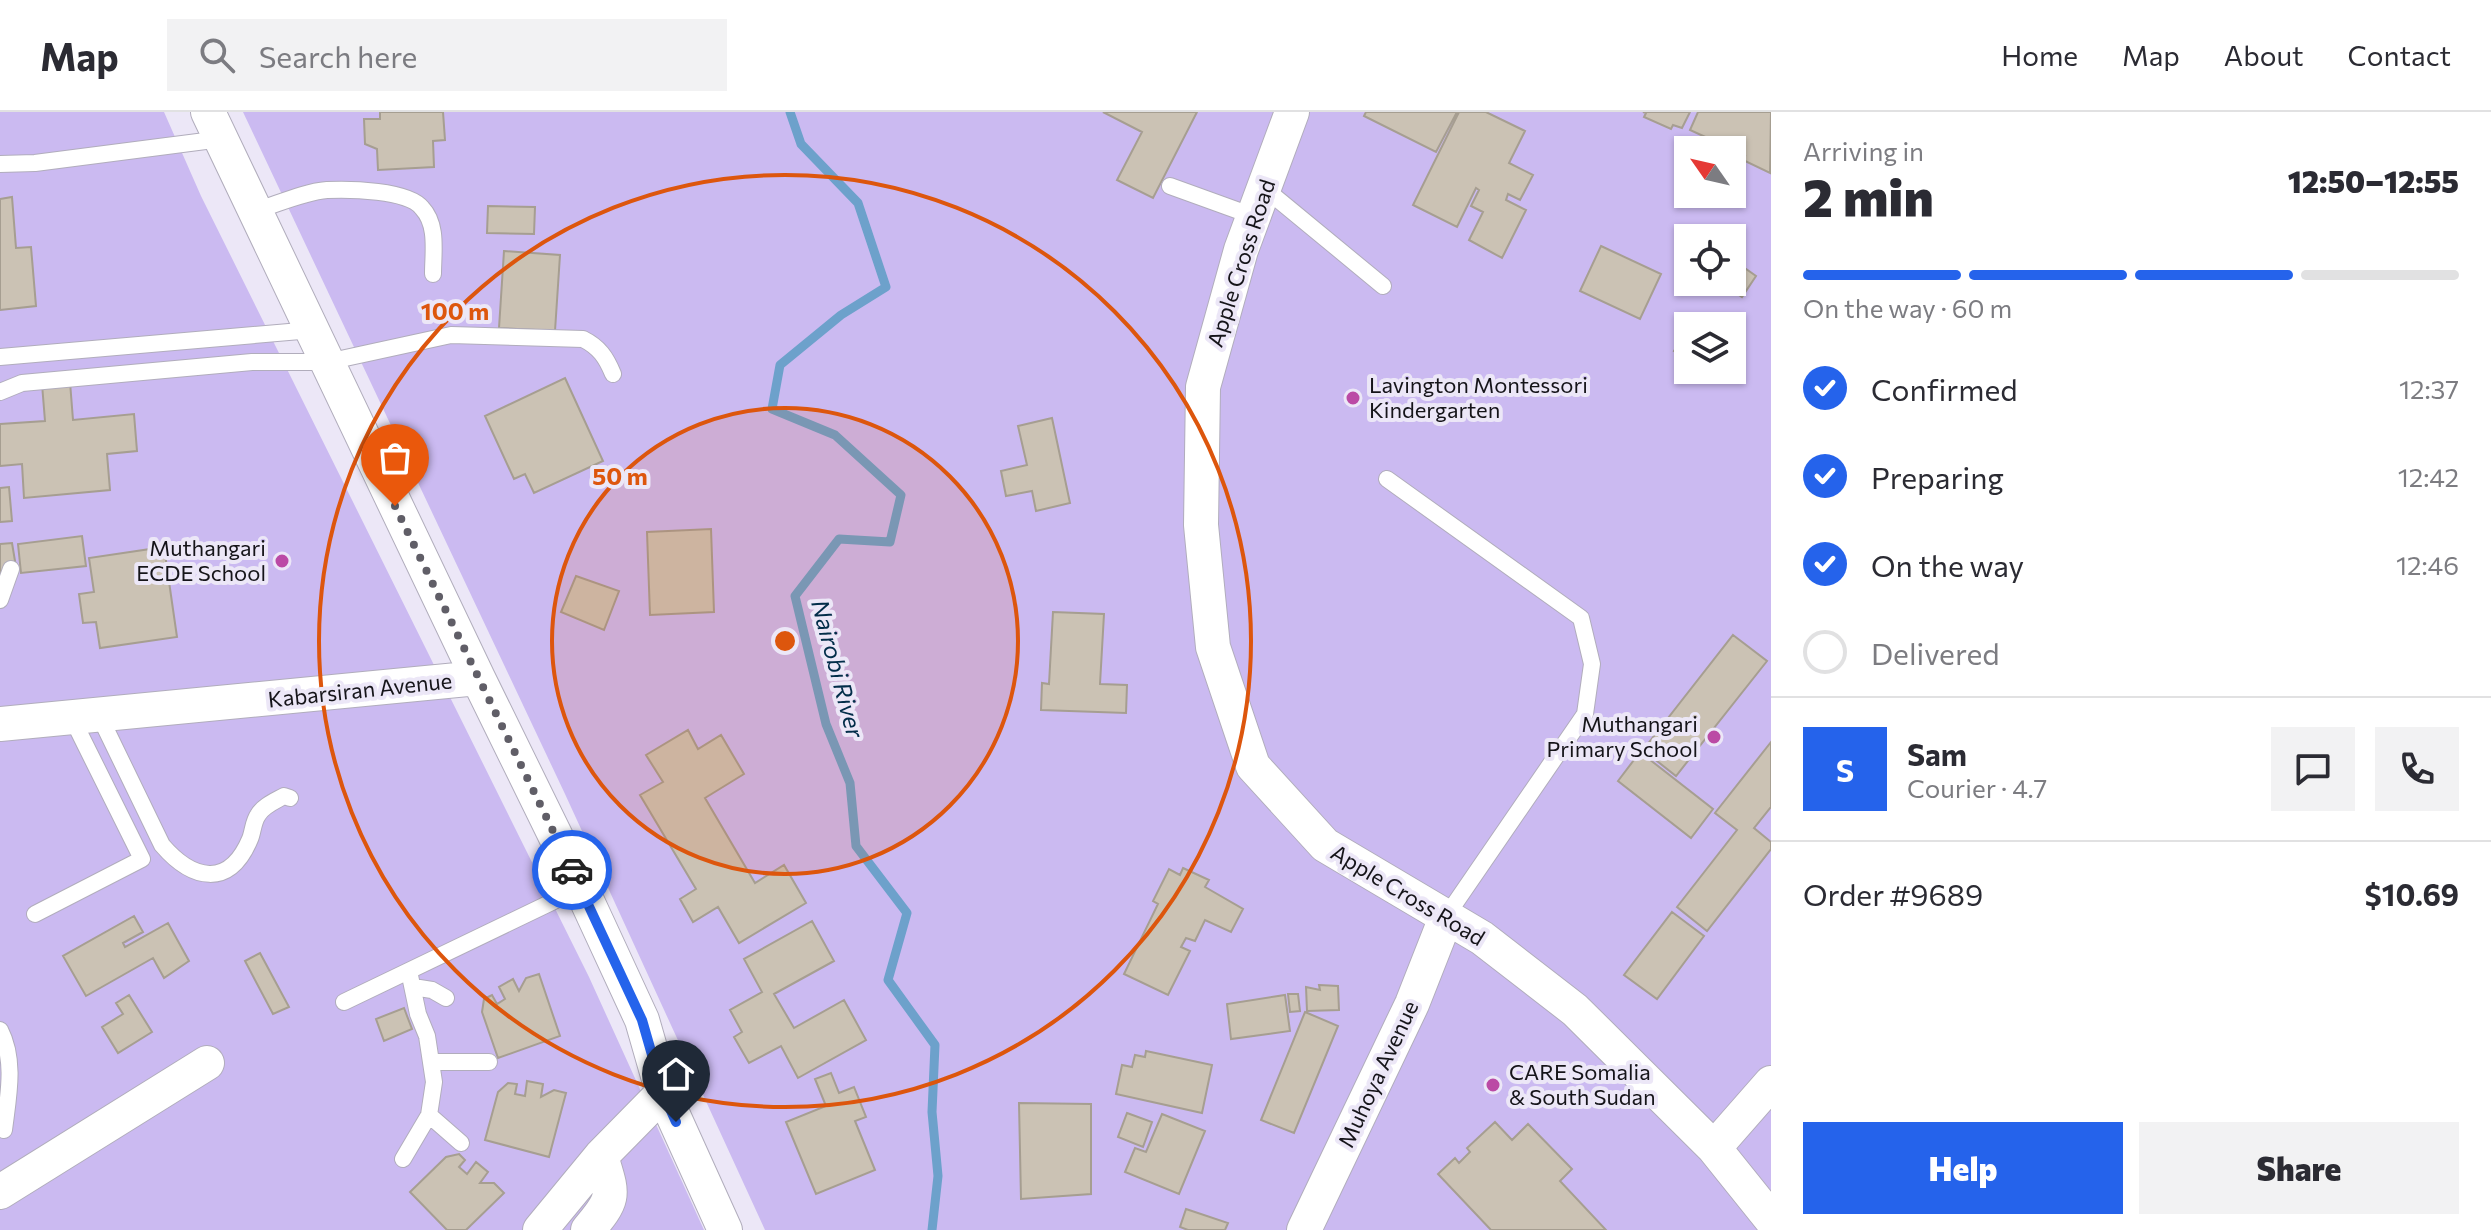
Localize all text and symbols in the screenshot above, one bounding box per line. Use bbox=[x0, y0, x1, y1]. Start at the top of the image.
search box bbox=[167, 19, 727, 91]
text: Map bbox=[40, 32, 119, 79]
icon: search bbox=[195, 33, 239, 77]
text: Search here bbox=[259, 37, 417, 74]
text: Home bbox=[2001, 38, 2078, 72]
text: Map bbox=[2122, 38, 2180, 72]
text: About bbox=[2224, 38, 2304, 72]
text: Contact bbox=[2348, 38, 2451, 72]
text: Arriving in bbox=[1803, 135, 1924, 166]
north arrow bbox=[1674, 136, 1746, 208]
map controls bbox=[1674, 136, 1746, 384]
text: 12:50–12:55 bbox=[2288, 162, 2459, 199]
text: 2 min bbox=[1803, 164, 1934, 228]
street label: Apple Cross Road bbox=[1201, 176, 1280, 350]
button: locate bbox=[1674, 224, 1746, 296]
text: On the way · 60 m bbox=[1803, 292, 2012, 323]
text: 100 m bbox=[421, 296, 489, 325]
button: layers bbox=[1674, 312, 1746, 384]
icon: check bbox=[1803, 366, 1847, 410]
text: Confirmed bbox=[1871, 370, 2018, 407]
place label: Lavington Montessori Kindergarten bbox=[1369, 371, 1588, 423]
text: 12:37 bbox=[2399, 373, 2459, 404]
marker: Lavington Montessori Kindergarten bbox=[1344, 389, 1362, 407]
pin bbox=[361, 424, 429, 506]
icon: bag bbox=[373, 436, 417, 480]
icon: check bbox=[1803, 454, 1847, 498]
text: Preparing bbox=[1871, 458, 2004, 495]
text: 50 m bbox=[592, 461, 648, 490]
text: 12:42 bbox=[2398, 461, 2459, 492]
place label: Muthangari ECDE School bbox=[136, 534, 266, 586]
icon: check bbox=[1803, 542, 1847, 586]
text: On the way bbox=[1871, 546, 2024, 583]
text: 12:46 bbox=[2396, 549, 2459, 580]
marker: Muthangari ECDE School bbox=[273, 552, 291, 570]
water label: Nairobi River bbox=[806, 596, 871, 742]
centre of rings bbox=[771, 627, 799, 655]
text: Delivered bbox=[1871, 634, 2000, 671]
street label: Kabarsiran Avenue bbox=[266, 666, 453, 713]
place label: Muthangari Primary School bbox=[1546, 710, 1698, 762]
button: chat bbox=[2271, 727, 2355, 811]
button: phone bbox=[2375, 727, 2459, 811]
marker: Muthangari Primary School bbox=[1705, 728, 1723, 746]
text: Sam bbox=[1907, 735, 1967, 772]
text: S bbox=[1836, 751, 1854, 788]
text: Courier · 4.7 bbox=[1907, 772, 2047, 803]
courier bbox=[532, 830, 612, 910]
street label: Apple Cross Road bbox=[1326, 838, 1490, 951]
icon: car bbox=[550, 848, 594, 892]
text: Order #9689 bbox=[1803, 875, 1983, 912]
text: $10.69 bbox=[2365, 875, 2459, 912]
street label: Muhoya Avenue bbox=[1332, 996, 1423, 1151]
pin bbox=[642, 1040, 710, 1122]
icon: home bbox=[654, 1052, 698, 1096]
place label: CARE Somalia & South Sudan bbox=[1509, 1058, 1656, 1110]
marker: CARE Somalia & South Sudan bbox=[1484, 1076, 1502, 1094]
button: Help bbox=[1803, 1122, 2123, 1214]
button: Share bbox=[2139, 1122, 2459, 1214]

